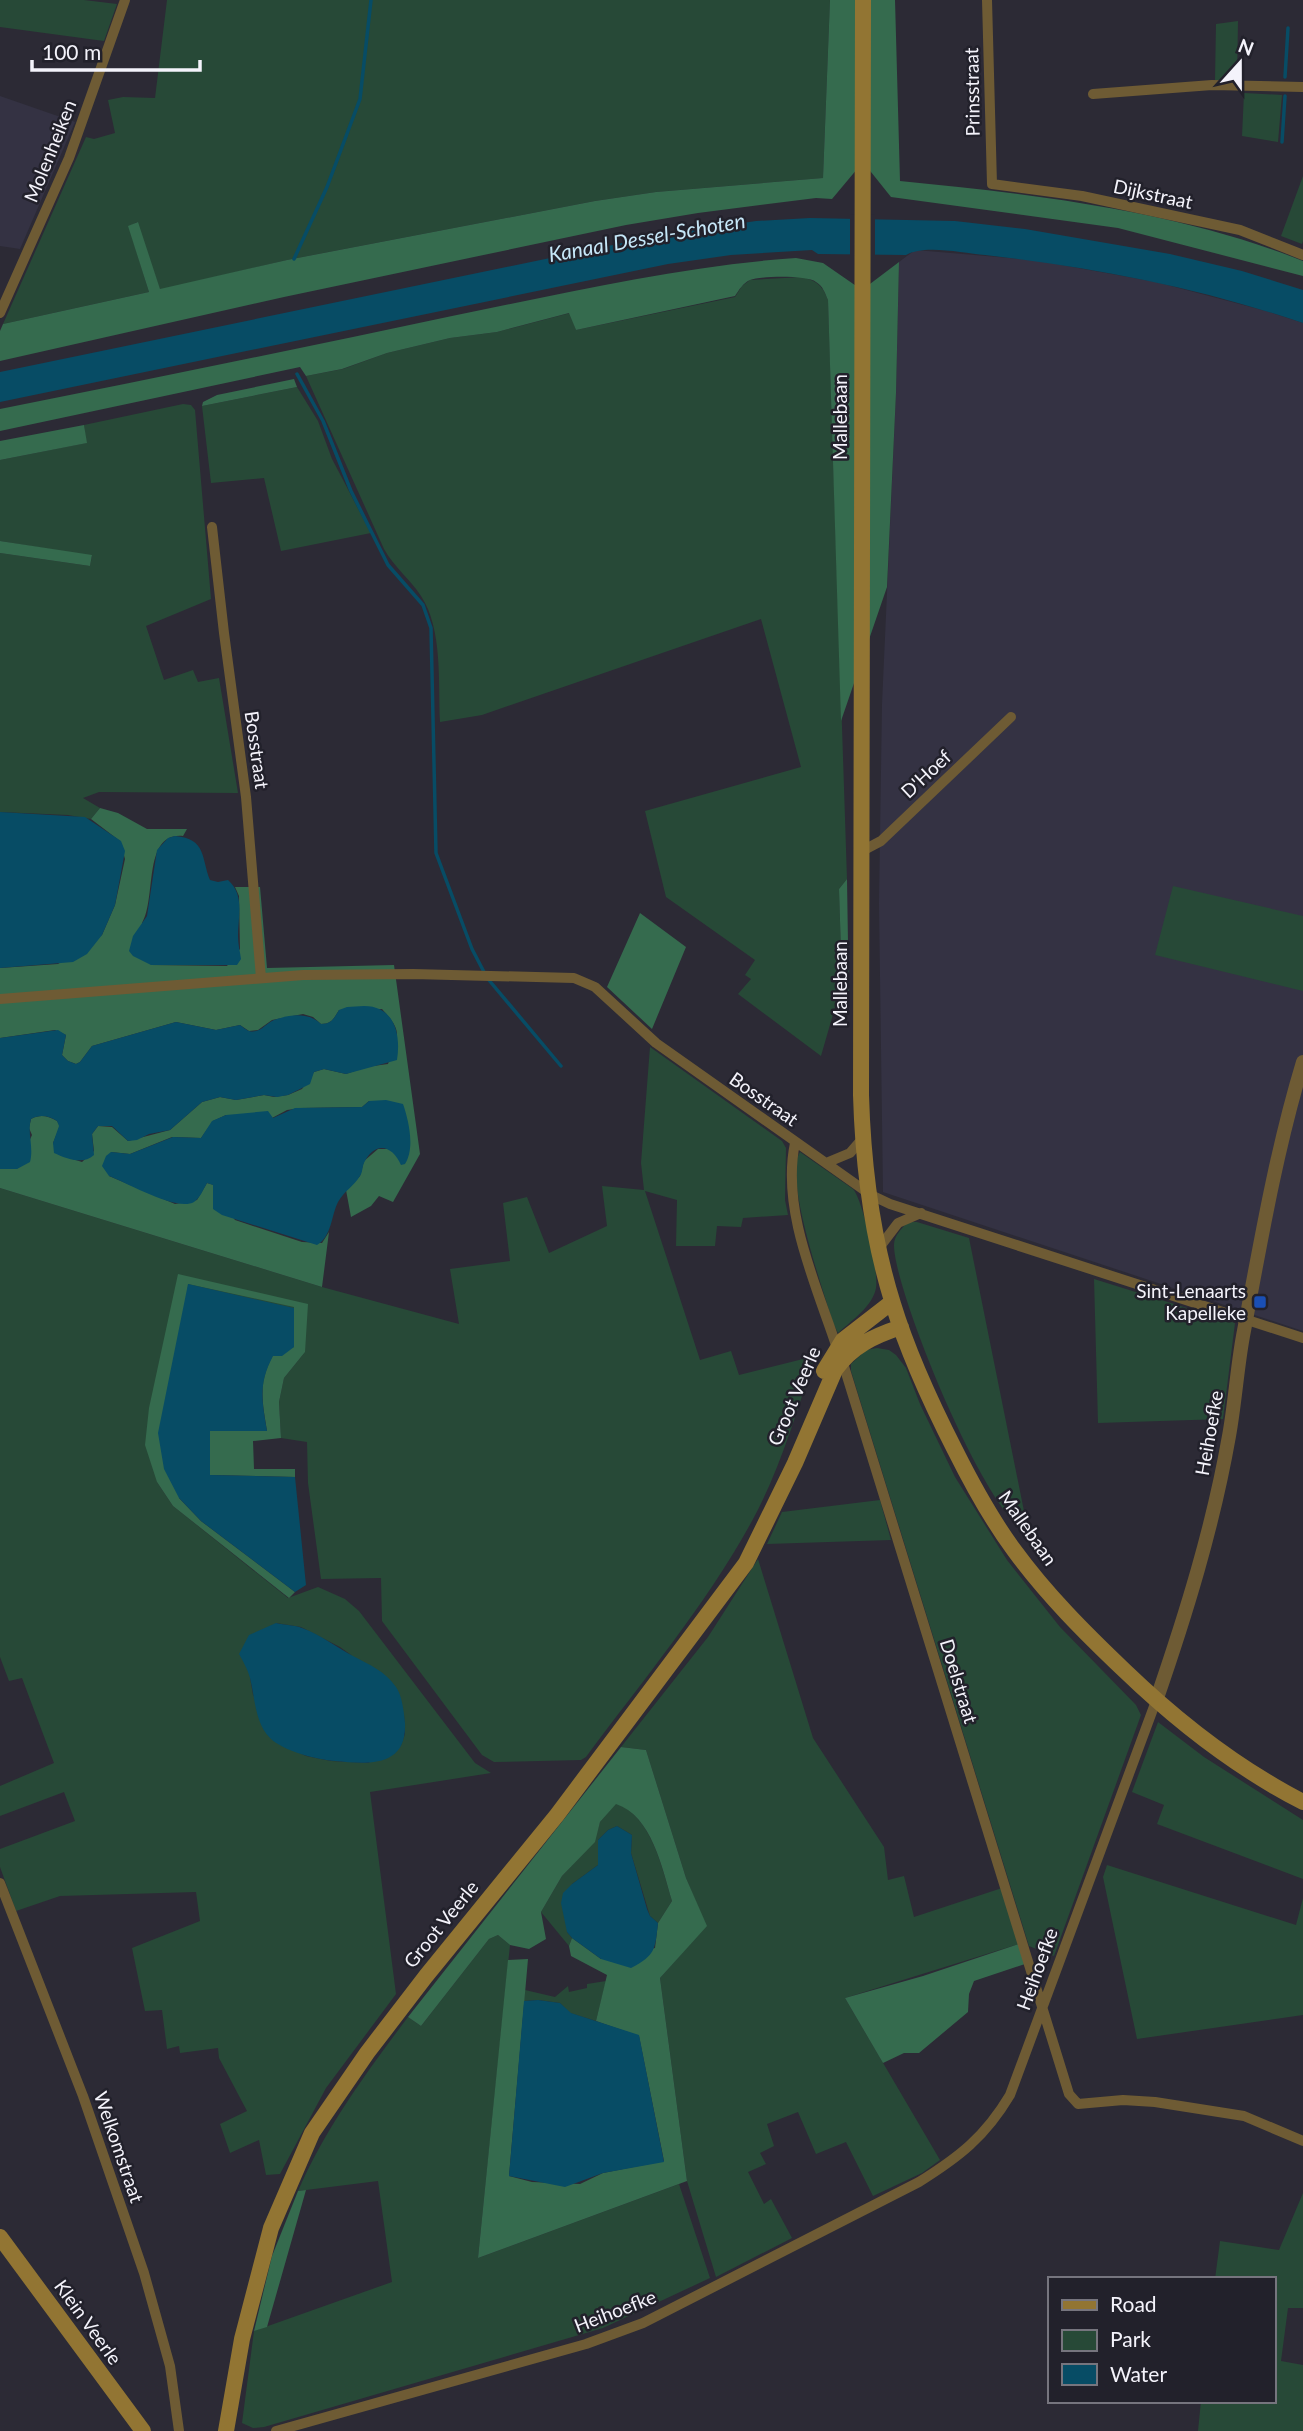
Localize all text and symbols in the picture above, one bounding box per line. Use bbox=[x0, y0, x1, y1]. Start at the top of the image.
scale bar bbox=[32, 28, 200, 72]
north arrow bbox=[1205, 28, 1275, 98]
text: N bbox=[1235, 33, 1257, 60]
text: 100 m bbox=[42, 39, 101, 64]
street label: Prinsstraat bbox=[959, 47, 984, 137]
street label: Molenheiken bbox=[19, 96, 80, 205]
street label: Dijkstraat bbox=[1111, 174, 1195, 213]
water label: Kanaal Dessel-Schoten bbox=[546, 207, 747, 266]
street label: Mallebaan bbox=[828, 374, 851, 460]
street label: Bosstraat bbox=[241, 709, 274, 791]
street label: D'Hoef bbox=[896, 745, 956, 802]
street label: Mallebaan bbox=[828, 941, 851, 1027]
street label: Bosstraat bbox=[726, 1067, 803, 1131]
place label: Sint-Lenaarts Kapelleke bbox=[1136, 1279, 1246, 1324]
marker: Sint-Lenaarts Kapelleke bbox=[1252, 1294, 1268, 1310]
street label: Groot Veerle bbox=[762, 1343, 825, 1449]
street label: Heihoefke bbox=[1190, 1389, 1227, 1477]
street label: Mallebaan bbox=[994, 1486, 1062, 1570]
street label: Doelstraat bbox=[936, 1636, 983, 1726]
street label: Groot Veerle bbox=[398, 1875, 483, 1972]
street label: Heihoefke bbox=[1011, 1924, 1062, 2013]
street label: Welkomstraat bbox=[90, 2088, 149, 2206]
street label: Klein Veerle bbox=[50, 2275, 127, 2369]
legend bbox=[1048, 2277, 1275, 2403]
street label: Heihoefke bbox=[571, 2284, 659, 2337]
text: Road bbox=[1110, 2291, 1157, 2316]
text: Park bbox=[1110, 2326, 1151, 2351]
text: Water bbox=[1110, 2361, 1167, 2386]

